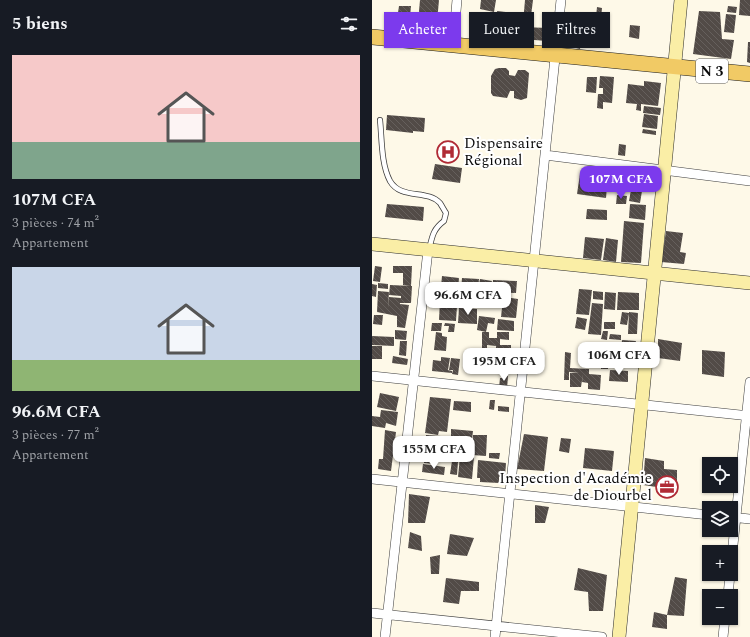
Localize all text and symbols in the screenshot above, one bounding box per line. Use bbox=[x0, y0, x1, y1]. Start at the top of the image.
text: 5 biens bbox=[12, 11, 68, 37]
chip: Acheter bbox=[384, 12, 461, 48]
chip: Louer bbox=[469, 12, 534, 48]
chip: Filtres bbox=[542, 12, 610, 48]
icon: filters bbox=[338, 13, 360, 35]
road number: N 3 bbox=[696, 59, 728, 83]
icon: home bbox=[150, 81, 222, 153]
place label: Dispensaire Régional bbox=[464, 132, 543, 172]
hospital icon: Dispensaire Régional bbox=[435, 139, 461, 165]
pin: 107M CFA bbox=[580, 166, 662, 200]
text: 107M CFA bbox=[589, 169, 653, 189]
text: 107M CFA bbox=[12, 187, 96, 213]
text: 3 pièces · 74 m² bbox=[12, 213, 99, 233]
text: Appartement bbox=[12, 233, 89, 253]
pin: 96.6M CFA bbox=[422, 282, 514, 316]
text: 96.6M CFA bbox=[434, 285, 502, 305]
icon: home bbox=[150, 293, 222, 365]
pin: 106M CFA bbox=[578, 342, 660, 376]
text: 106M CFA bbox=[587, 345, 651, 365]
pin: 195M CFA bbox=[463, 348, 545, 382]
text: 195M CFA bbox=[472, 351, 536, 371]
text: 96.6M CFA bbox=[12, 399, 101, 425]
text: 3 pièces · 77 m² bbox=[12, 425, 99, 445]
pin: 155M CFA bbox=[393, 436, 475, 470]
text: 155M CFA bbox=[402, 439, 466, 459]
text: Appartement bbox=[12, 445, 89, 465]
map controls bbox=[702, 457, 738, 625]
button: locate bbox=[702, 457, 738, 493]
place label: Inspection d'Académie de Diourbel bbox=[499, 467, 652, 507]
office icon: Inspection d'Académie de Diourbel bbox=[654, 474, 680, 500]
button: layers bbox=[702, 501, 738, 537]
button: + bbox=[702, 545, 738, 581]
button: − bbox=[702, 589, 738, 625]

